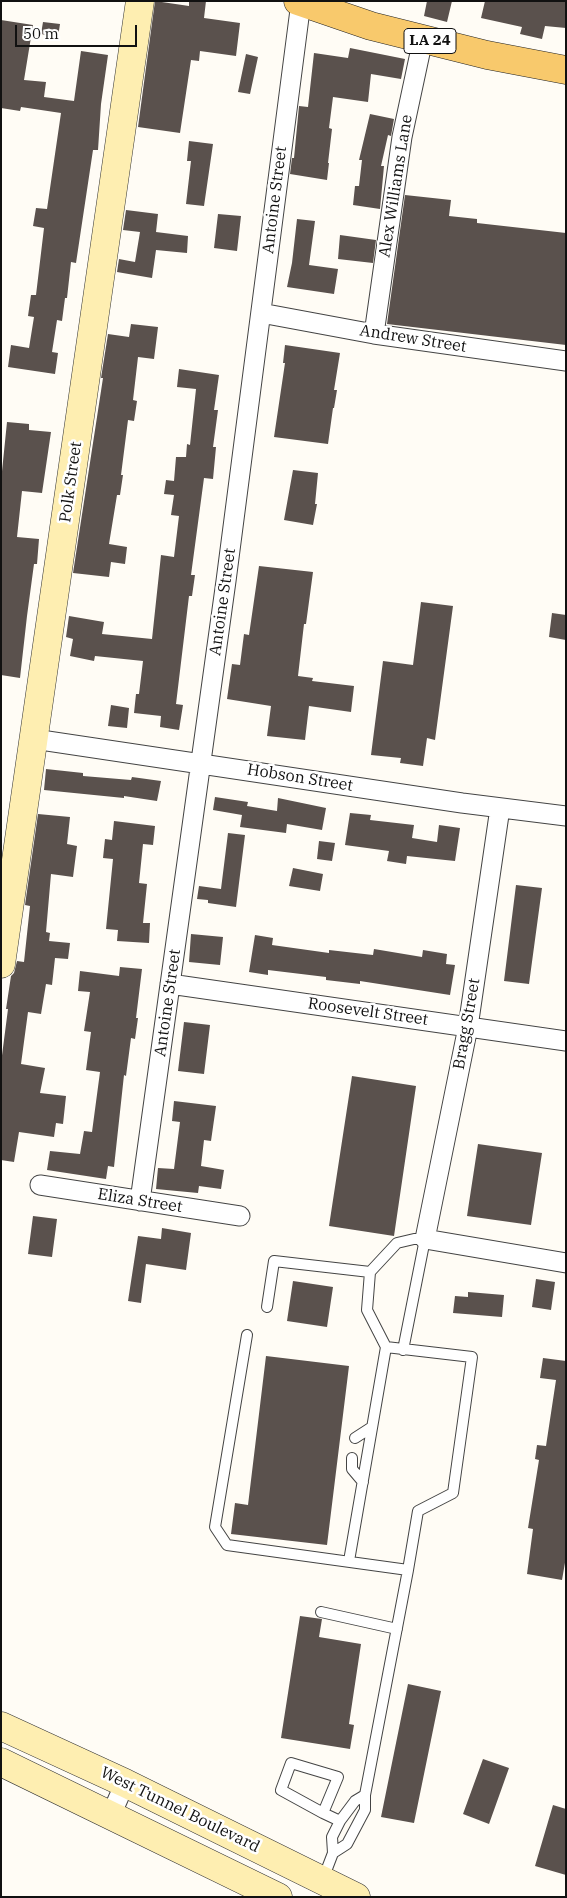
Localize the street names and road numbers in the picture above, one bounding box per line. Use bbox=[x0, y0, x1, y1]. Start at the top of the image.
road number: LA 24 bbox=[404, 28, 456, 54]
street label: Alex Williams Lane bbox=[375, 113, 417, 259]
street label: Antoine Street bbox=[259, 145, 291, 255]
street label: Andrew Street bbox=[358, 321, 468, 357]
street label: Polk Street bbox=[56, 440, 86, 524]
street label: Antoine Street bbox=[206, 547, 240, 657]
street label: Hobson Street bbox=[246, 760, 354, 796]
street label: Antoine Street bbox=[151, 948, 185, 1058]
street label: Bragg Street bbox=[450, 977, 484, 1071]
street label: Roosevelt Street bbox=[307, 994, 429, 1030]
street label: Eliza Street bbox=[96, 1185, 184, 1217]
street label: West Tunnel Boulevard bbox=[97, 1763, 263, 1857]

